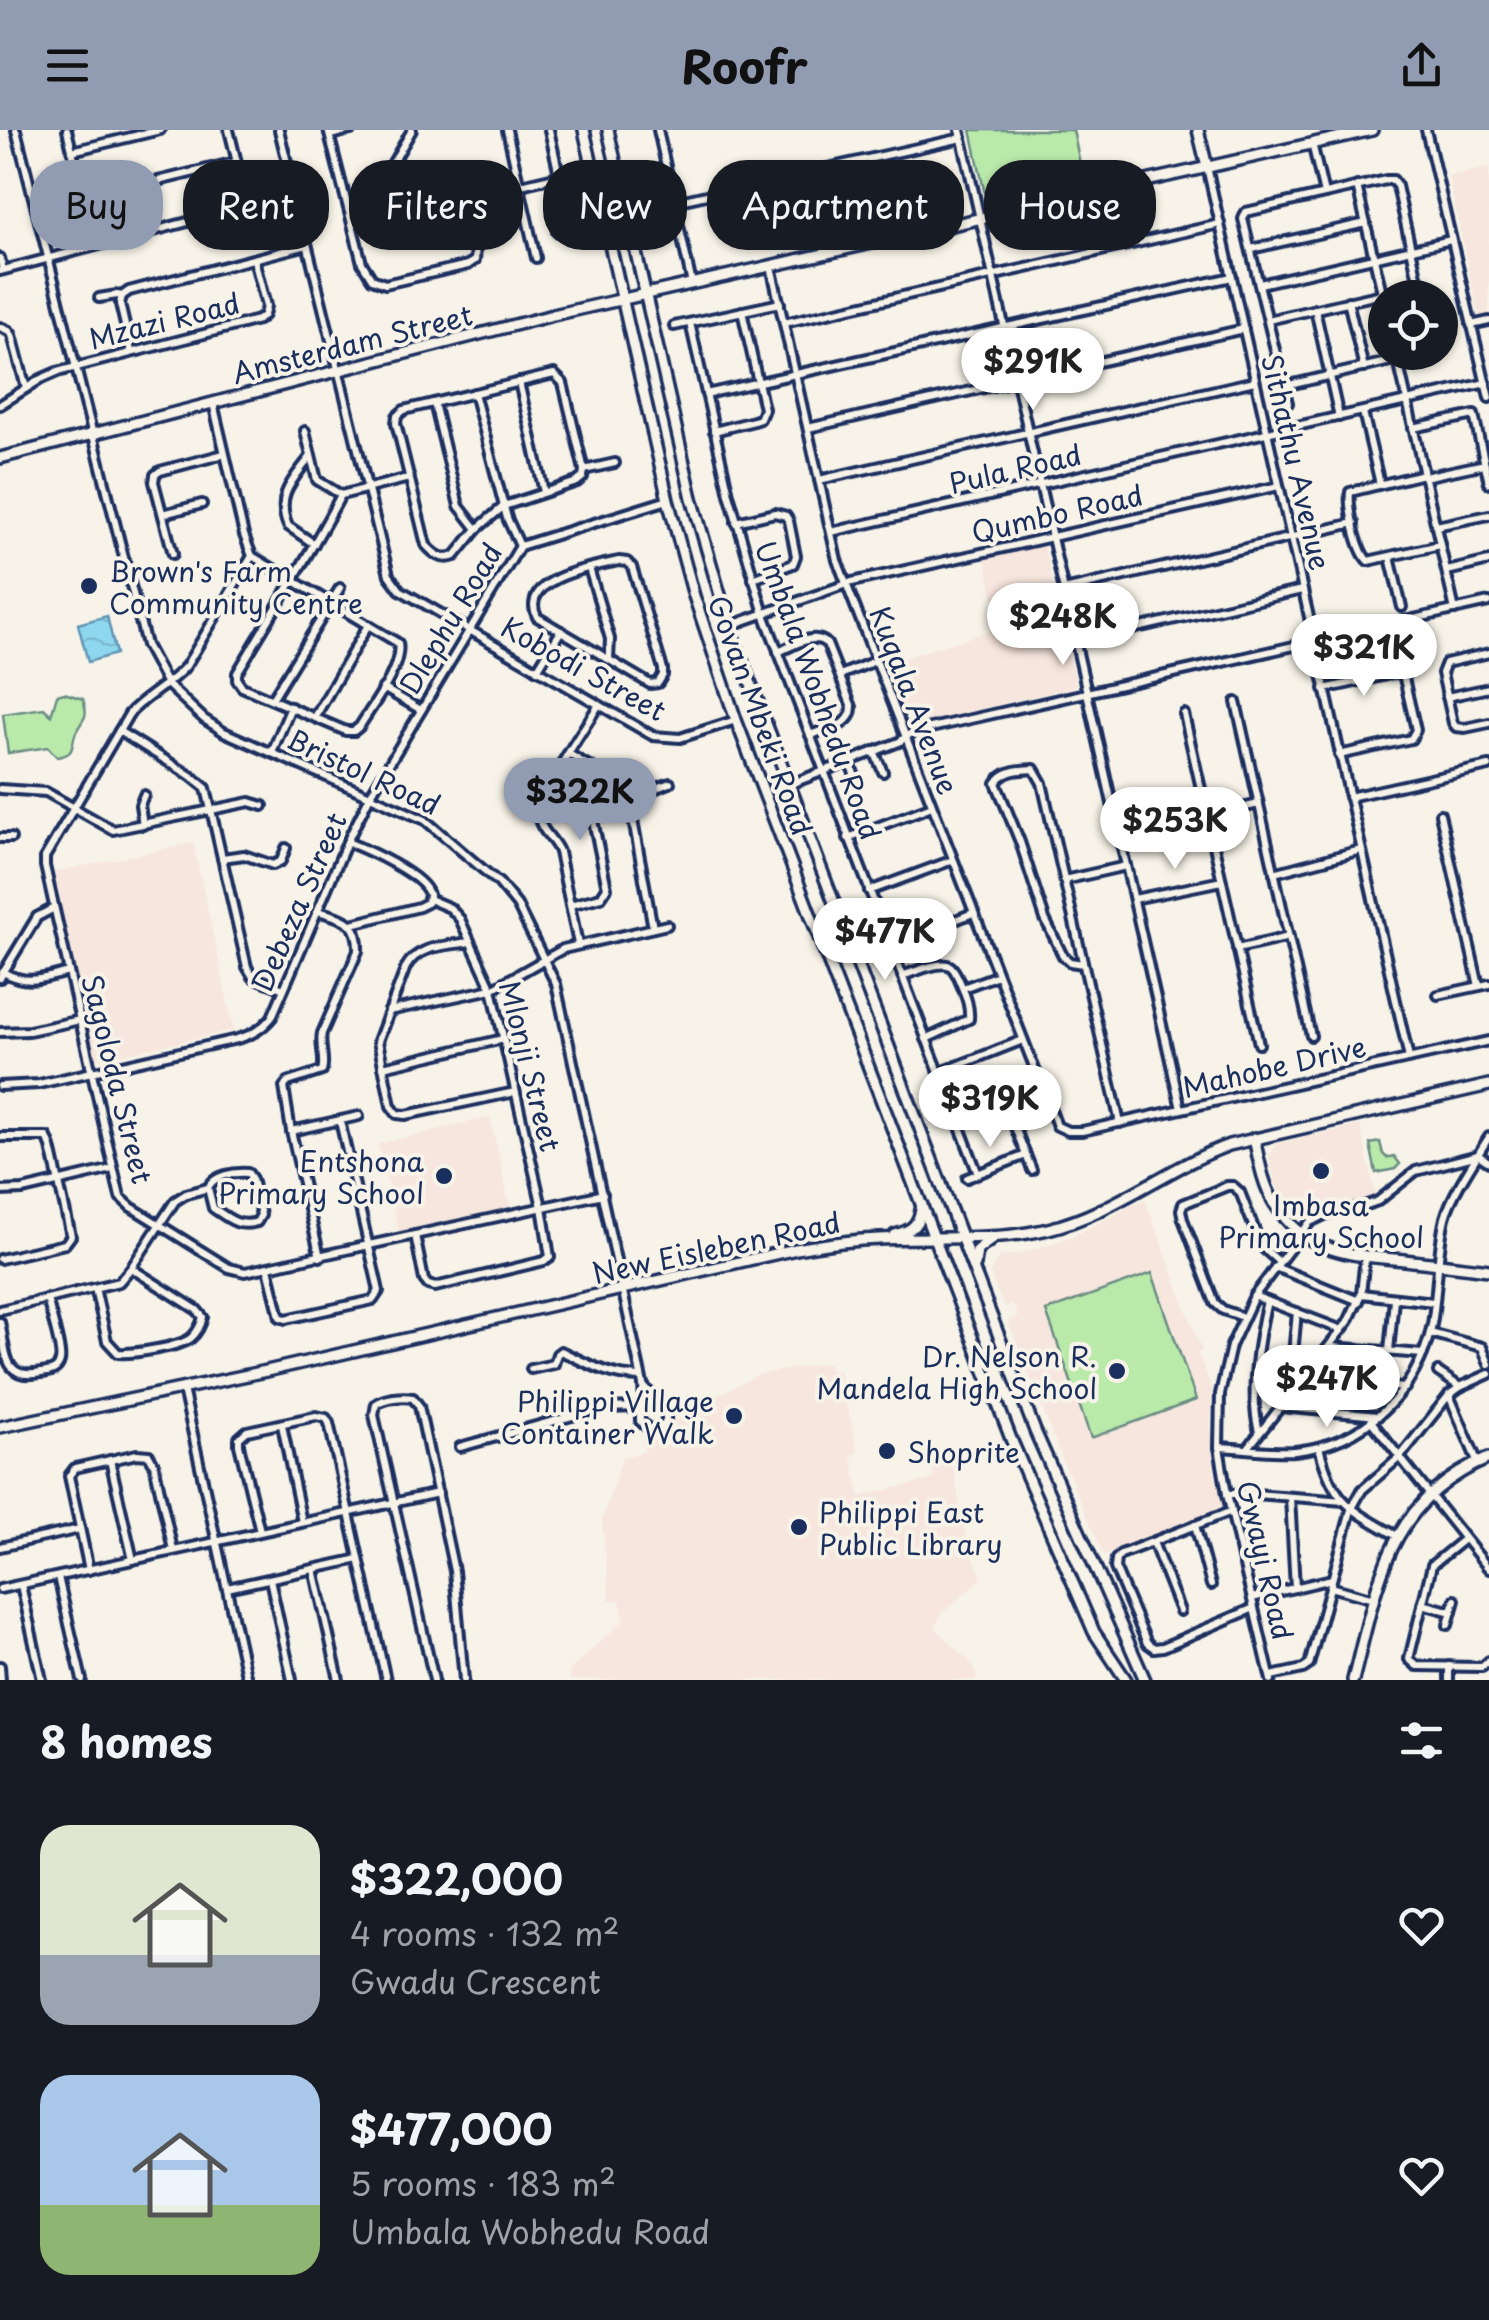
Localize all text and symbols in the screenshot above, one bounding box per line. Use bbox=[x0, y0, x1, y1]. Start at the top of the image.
text: Roofr bbox=[681, 31, 808, 99]
icon: menu bbox=[40, 38, 95, 93]
icon: share bbox=[1394, 38, 1449, 93]
chip: Buy bbox=[30, 160, 163, 250]
chip: Rent bbox=[183, 160, 329, 250]
chip: Filters bbox=[349, 160, 523, 250]
chip: New bbox=[543, 160, 687, 250]
chip: Apartment bbox=[707, 160, 964, 250]
chip: House bbox=[984, 160, 1156, 250]
map controls bbox=[1368, 280, 1458, 370]
button: locate bbox=[1368, 280, 1458, 370]
street label: Mzazi Road bbox=[84, 281, 244, 359]
street label: Amsterdam Street bbox=[227, 292, 477, 394]
pin: $291K bbox=[963, 328, 1103, 413]
text: $291K bbox=[983, 336, 1083, 384]
street label: Sithathu Avenue bbox=[1251, 350, 1343, 574]
street label: Pula Road bbox=[945, 432, 1085, 504]
street label: Qumbo Road bbox=[967, 472, 1147, 554]
street label: Dlephu Road bbox=[388, 534, 512, 702]
street label: Umbala Wobhedu Road bbox=[745, 535, 893, 845]
place label: Brown's Farm Community Centre bbox=[109, 549, 363, 624]
marker: Brown's Farm Community Centre bbox=[78, 575, 100, 597]
pin: $248K bbox=[993, 583, 1133, 668]
street label: Govan Mbeki Road bbox=[698, 589, 824, 841]
text: $248K bbox=[1009, 591, 1117, 639]
street label: Kuqala Avenue bbox=[859, 600, 971, 800]
street label: Kobodi Street bbox=[494, 605, 674, 731]
pin: $321K bbox=[1294, 614, 1434, 699]
text: $321K bbox=[1313, 622, 1415, 670]
street label: Bristol Road bbox=[280, 717, 448, 825]
pin: $322K bbox=[510, 758, 650, 843]
text: $322K bbox=[526, 766, 634, 814]
pin: $253K bbox=[1105, 787, 1245, 872]
text: $253K bbox=[1122, 795, 1228, 843]
street label: Debeza Street bbox=[239, 805, 357, 999]
pin: $477K bbox=[815, 898, 955, 983]
text: $477K bbox=[835, 906, 935, 954]
street label: Sagoloda Street bbox=[71, 970, 165, 1188]
street label: Mlonji Street bbox=[489, 976, 573, 1156]
street label: Mahobe Drive bbox=[1178, 1024, 1370, 1108]
pin: $319K bbox=[920, 1065, 1060, 1150]
text: $319K bbox=[941, 1073, 1039, 1121]
place label: Entshona Primary School bbox=[218, 1139, 425, 1214]
marker: Imbasa Primary School bbox=[1310, 1160, 1332, 1182]
marker: Entshona Primary School bbox=[433, 1165, 455, 1187]
place label: Imbasa Primary School bbox=[1218, 1183, 1424, 1258]
street label: New Eisleben Road bbox=[588, 1200, 844, 1294]
place label: Dr. Nelson R. Mandela High School bbox=[817, 1334, 1097, 1409]
pin: $247K bbox=[1257, 1345, 1397, 1430]
text: $247K bbox=[1276, 1353, 1378, 1401]
marker: Dr. Nelson R. Mandela High School bbox=[1106, 1360, 1128, 1382]
place label: Philippi Village Container Walk bbox=[500, 1379, 714, 1454]
marker: Philippi Village Container Walk bbox=[723, 1405, 745, 1427]
place label: Shoprite bbox=[907, 1430, 1020, 1473]
marker: Shoprite bbox=[876, 1440, 898, 1462]
street label: Gwayi Road bbox=[1227, 1476, 1305, 1644]
place label: Philippi East Public Library bbox=[819, 1490, 1003, 1565]
marker: Philippi East Public Library bbox=[788, 1516, 810, 1538]
text: 8 homes bbox=[40, 1709, 213, 1772]
icon: filters bbox=[1394, 1713, 1449, 1768]
text: $322,000 bbox=[350, 1846, 563, 1909]
icon: home bbox=[120, 1865, 240, 1985]
icon: heart bbox=[1394, 1898, 1449, 1953]
text: 4 rooms · 132 m² bbox=[350, 1909, 620, 1957]
text: Gwadu Crescent bbox=[350, 1957, 601, 2005]
text: $477,000 bbox=[350, 2096, 553, 2159]
icon: home bbox=[120, 2115, 240, 2235]
icon: heart bbox=[1394, 2148, 1449, 2203]
text: 5 rooms · 183 m² bbox=[350, 2159, 616, 2207]
text: Umbala Wobhedu Road bbox=[350, 2207, 710, 2255]

